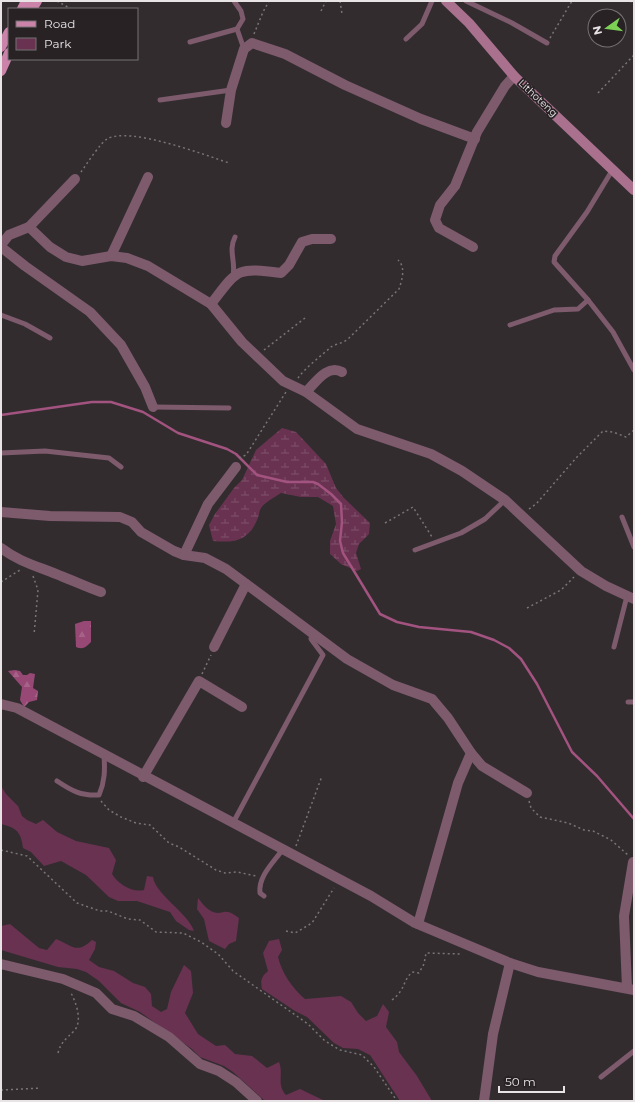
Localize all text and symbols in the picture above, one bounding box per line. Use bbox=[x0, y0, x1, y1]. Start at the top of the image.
legend bbox=[8, 8, 138, 60]
north arrow bbox=[587, 8, 627, 48]
text: Road bbox=[44, 16, 75, 31]
text: N bbox=[589, 24, 605, 36]
text: Park bbox=[44, 36, 72, 51]
street label: Lithoteng bbox=[516, 76, 560, 120]
scale bar bbox=[499, 1068, 564, 1094]
text: 50 m bbox=[505, 1074, 536, 1089]

